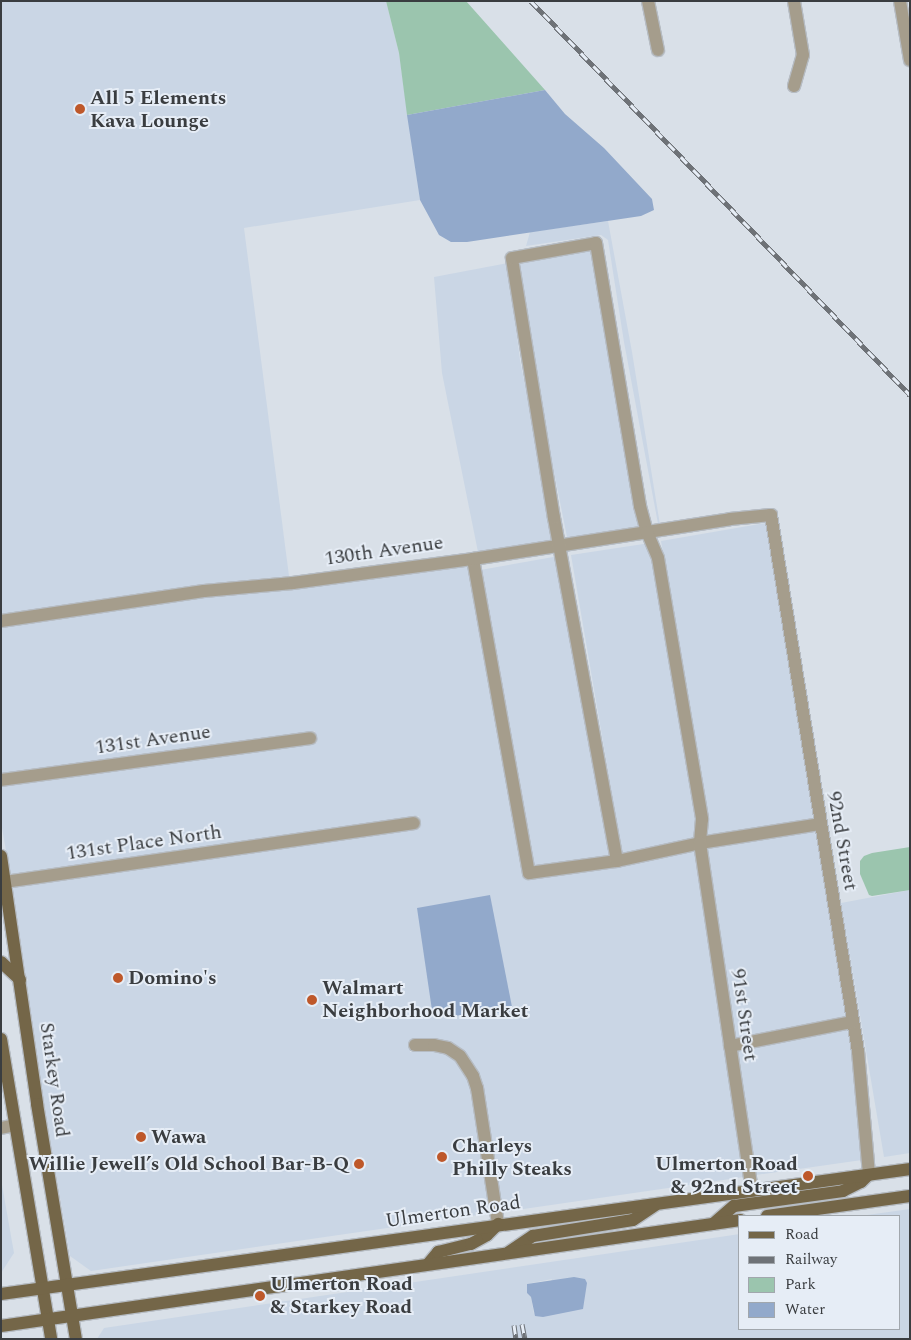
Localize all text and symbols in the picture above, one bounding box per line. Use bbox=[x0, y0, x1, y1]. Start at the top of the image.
place label: All 5 Elements Kava Lounge bbox=[90, 86, 226, 133]
marker: All 5 Elements Kava Lounge bbox=[74, 103, 86, 115]
street label: 130th Avenue bbox=[323, 531, 445, 571]
street label: 131st Avenue bbox=[94, 720, 212, 760]
street label: 92nd Street bbox=[821, 790, 863, 892]
street label: 131st Place North bbox=[65, 820, 223, 866]
place label: Domino's bbox=[128, 966, 217, 990]
street label: 91st Street bbox=[726, 967, 762, 1063]
marker: Domino's bbox=[112, 972, 124, 984]
place label: Walmart Neighborhood Market bbox=[322, 976, 528, 1023]
marker: Walmart Neighborhood Market bbox=[306, 994, 318, 1006]
street label: Starkey Road bbox=[34, 1021, 74, 1139]
place label: Wawa bbox=[151, 1125, 206, 1149]
marker: Wawa bbox=[135, 1131, 147, 1143]
place label: Charleys Philly Steaks bbox=[452, 1134, 572, 1181]
marker: Charleys Philly Steaks bbox=[436, 1151, 448, 1163]
place label: Willie Jewell’s Old School Bar-B-Q bbox=[28, 1152, 349, 1176]
place label: Ulmerton Road & 92nd Street bbox=[655, 1152, 798, 1199]
marker: Willie Jewell’s Old School Bar-B-Q bbox=[353, 1158, 365, 1170]
marker: Ulmerton Road & 92nd Street bbox=[802, 1170, 814, 1182]
street label: Ulmerton Road bbox=[384, 1191, 522, 1233]
legend bbox=[738, 1215, 901, 1330]
text: Road bbox=[785, 1223, 819, 1246]
text: Railway bbox=[785, 1248, 837, 1271]
place label: Ulmerton Road & Starkey Road bbox=[270, 1272, 413, 1319]
text: Park bbox=[785, 1273, 816, 1296]
marker: Ulmerton Road & Starkey Road bbox=[254, 1290, 266, 1302]
text: Water bbox=[785, 1298, 825, 1321]

